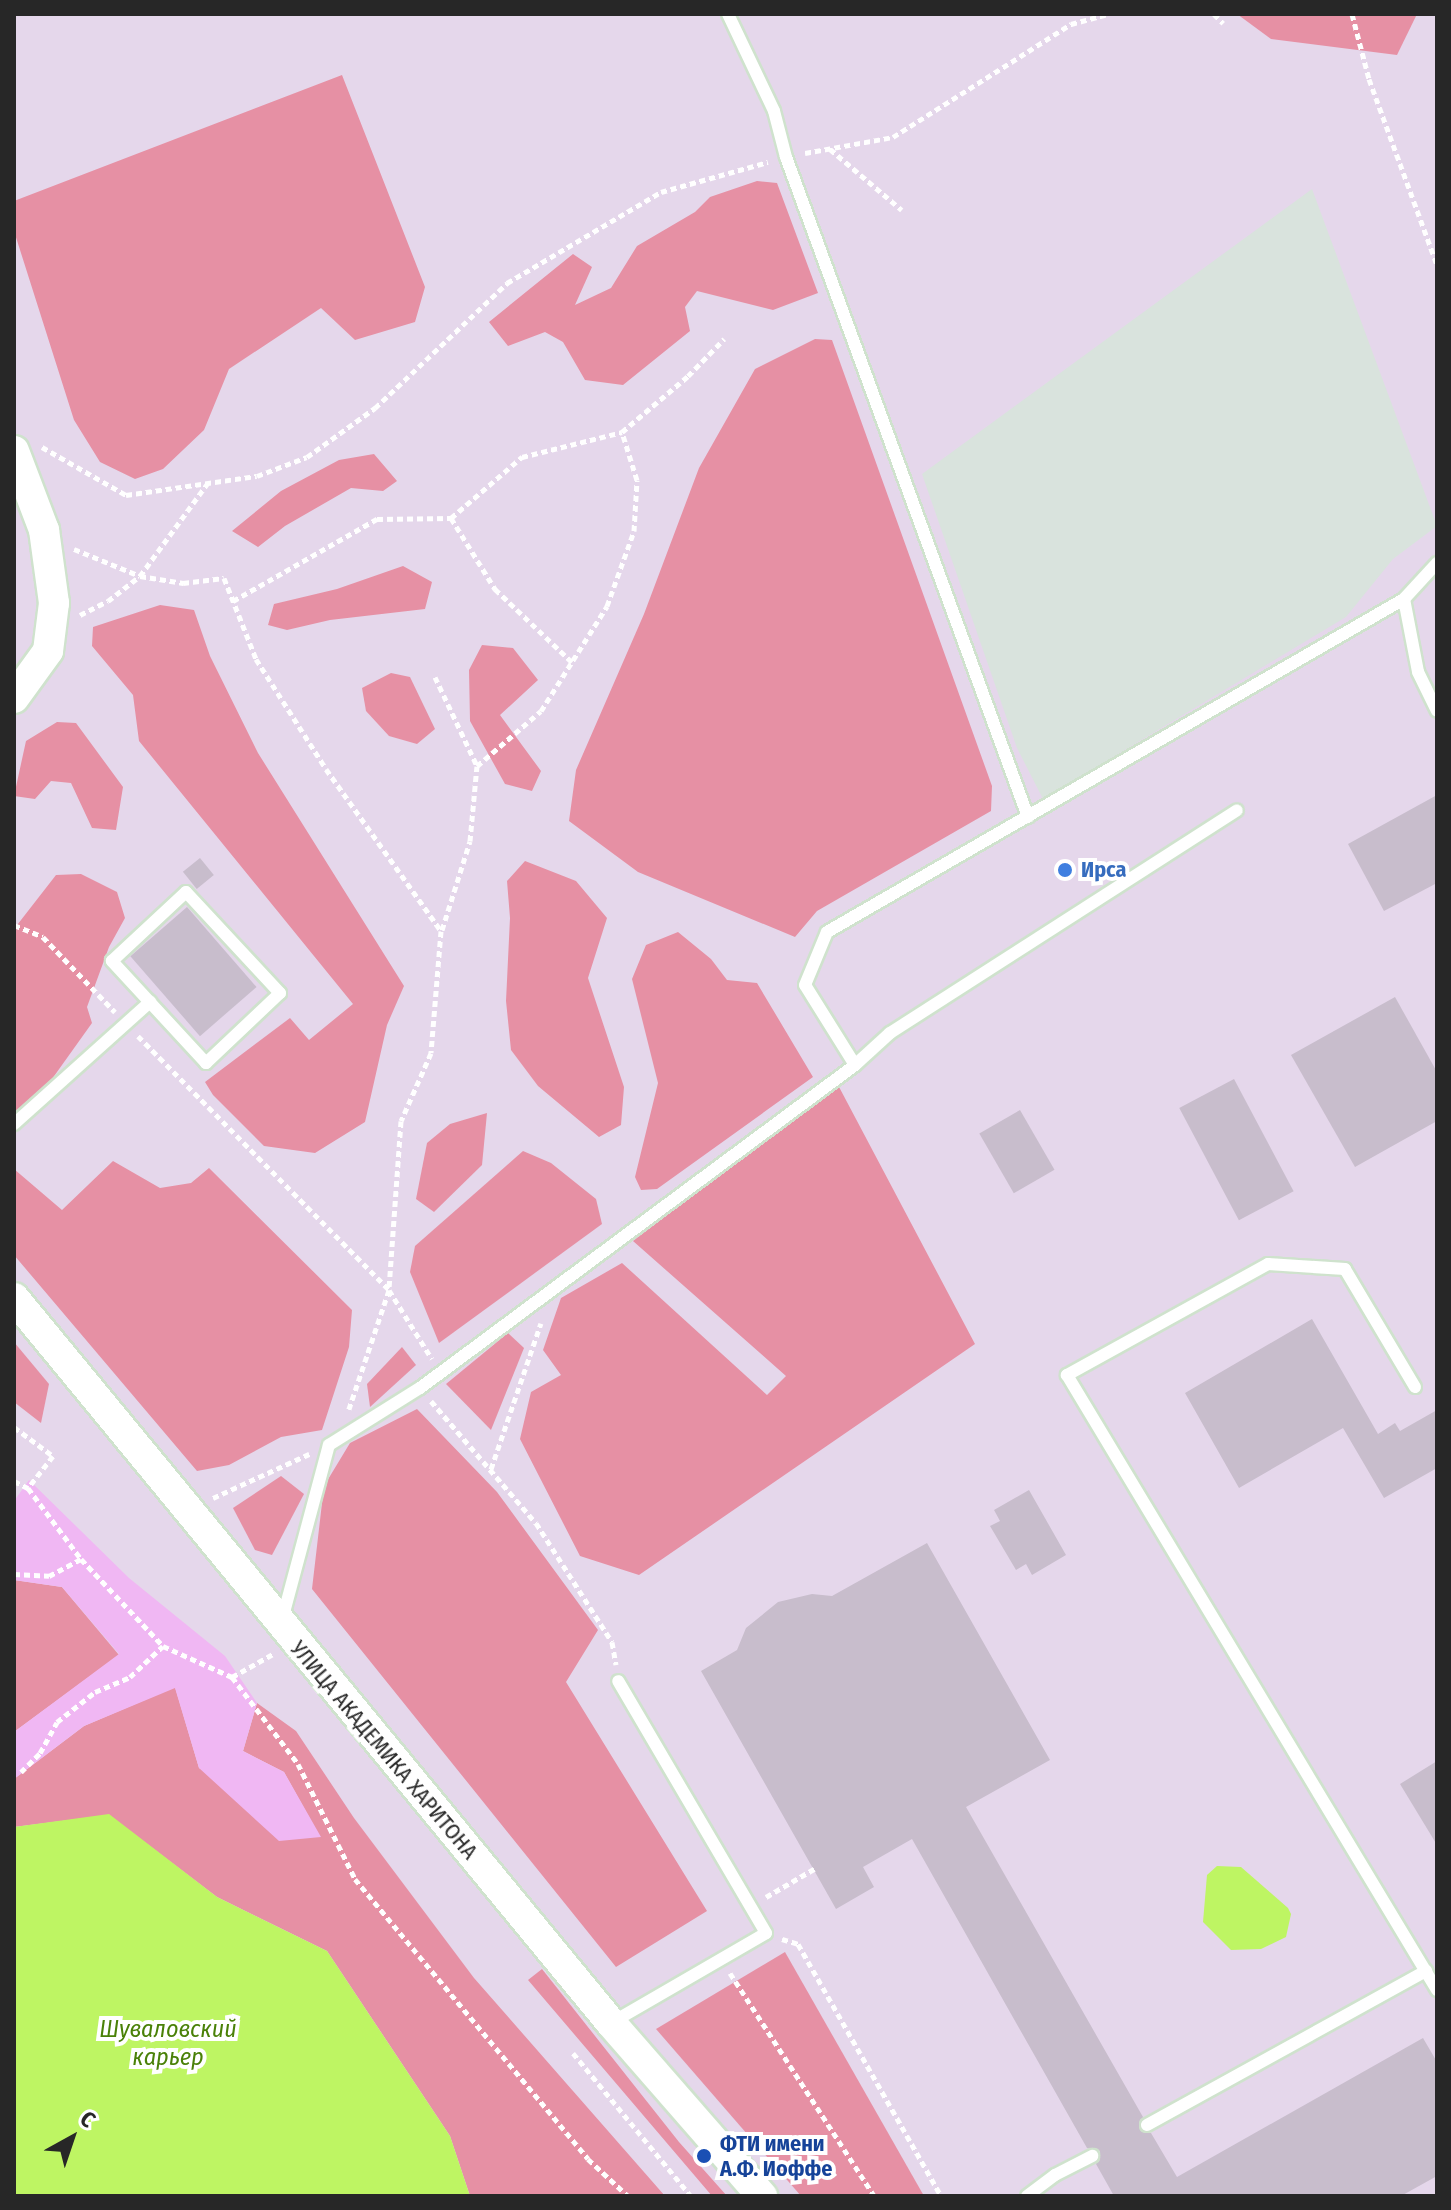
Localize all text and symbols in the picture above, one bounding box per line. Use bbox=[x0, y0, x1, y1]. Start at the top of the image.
place label: Ирса bbox=[1081, 857, 1126, 883]
marker: Ирса bbox=[1056, 861, 1074, 879]
street label: УЛИЦА АКАДЕМИКА ХАРИТОНА bbox=[285, 1636, 483, 1864]
water label: Шуваловский карьер bbox=[99, 2016, 237, 2072]
north arrow bbox=[32, 2098, 112, 2178]
text: С bbox=[75, 2105, 101, 2133]
place label: ФТИ имени А.Ф. Иоффе bbox=[720, 2130, 832, 2182]
marker: ФТИ имени А.Ф. Иоффе bbox=[695, 2147, 713, 2165]

